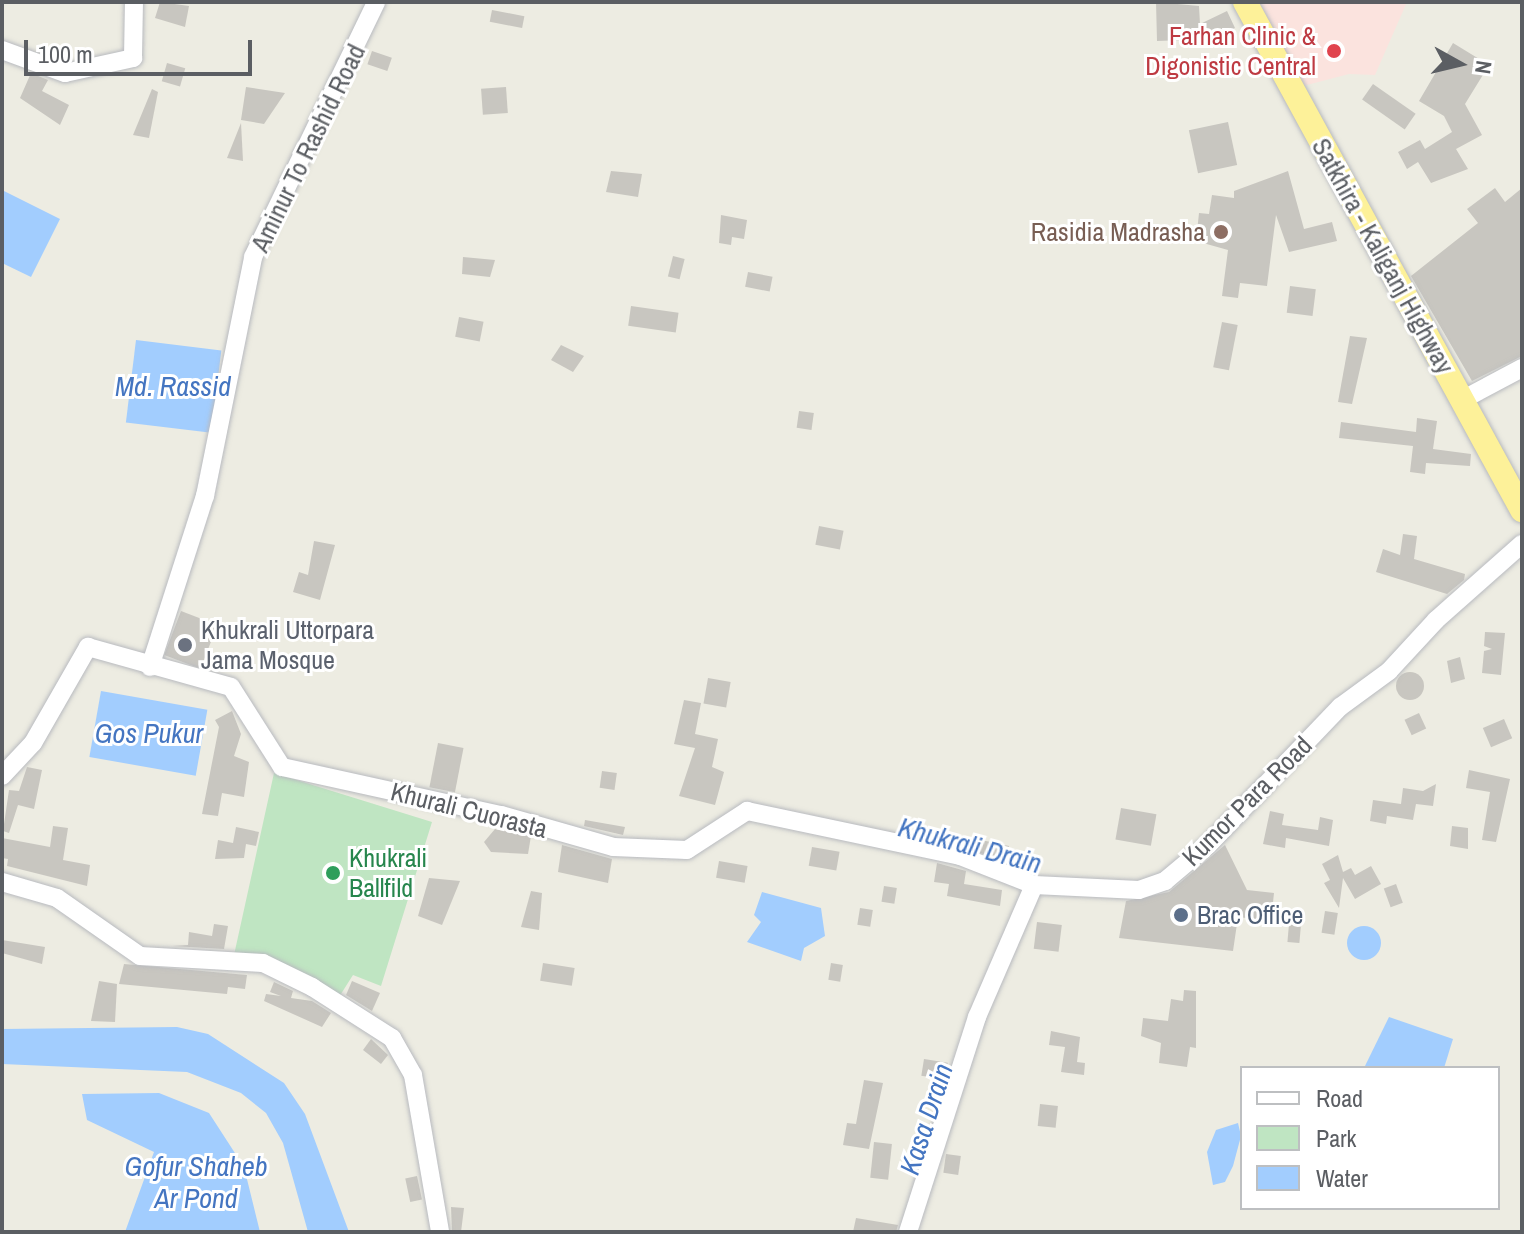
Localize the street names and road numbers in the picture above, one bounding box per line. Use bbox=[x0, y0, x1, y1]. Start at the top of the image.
street label: Aminur To Rashid Road bbox=[244, 39, 372, 257]
street label: Satkhira - Kaliganj Highway bbox=[1305, 133, 1461, 379]
street label: Kumor Para Road bbox=[1176, 730, 1318, 872]
street label: Khurali Cuorasta bbox=[388, 776, 550, 844]

